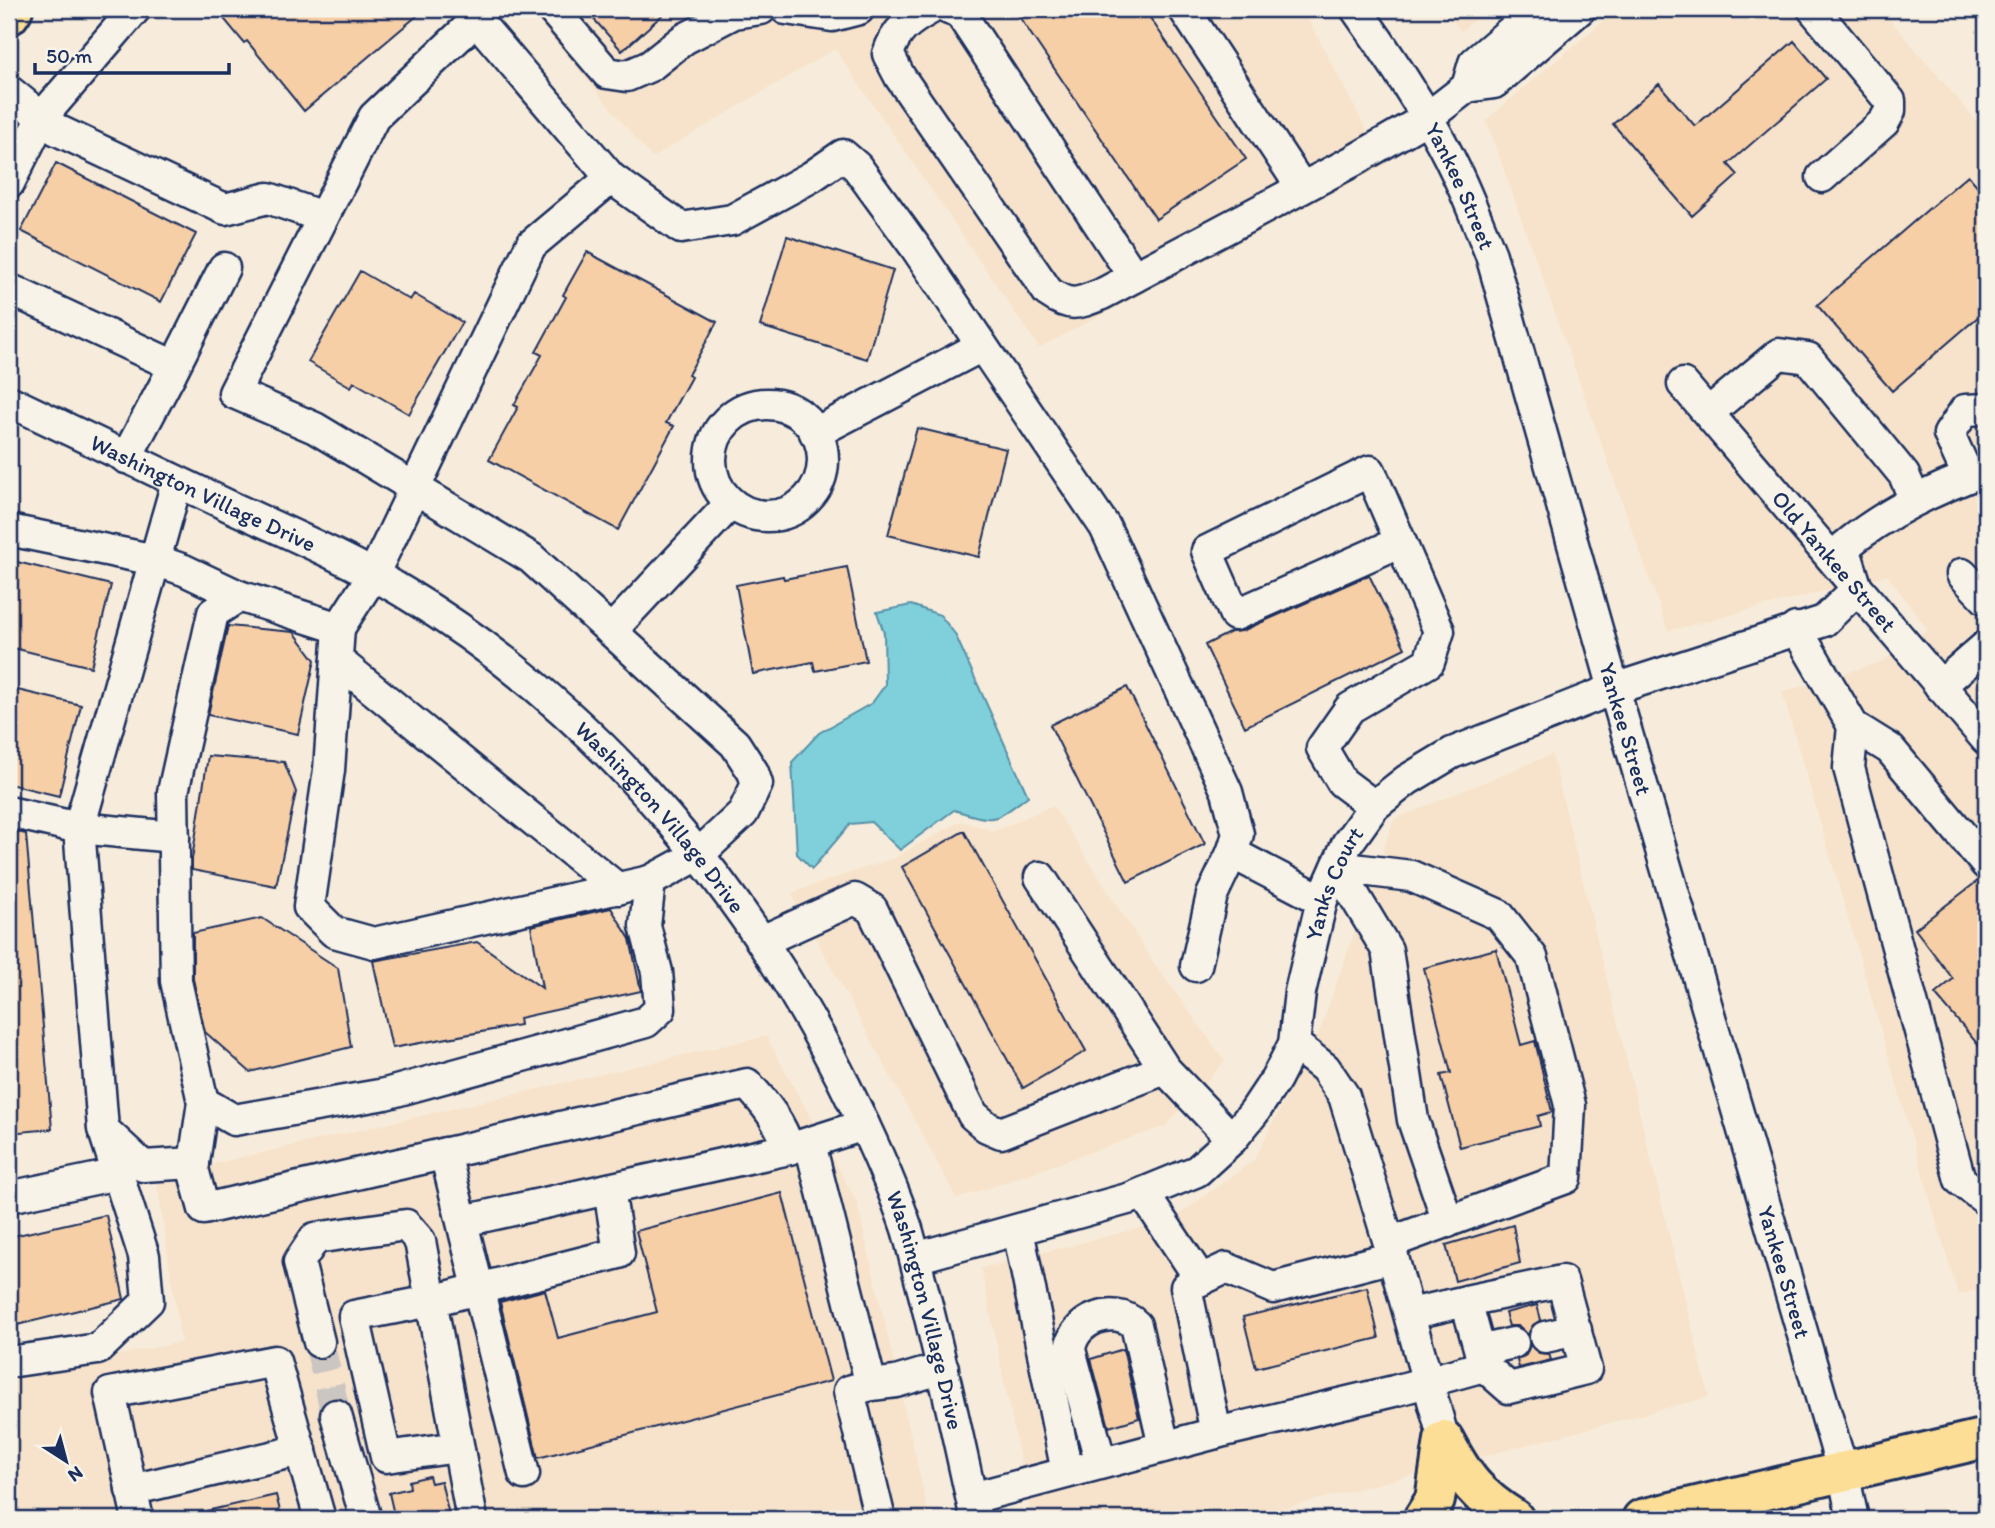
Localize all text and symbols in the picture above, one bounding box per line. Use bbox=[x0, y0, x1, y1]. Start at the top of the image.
scale bar bbox=[35, 32, 229, 76]
text: 50 m bbox=[46, 43, 93, 68]
street label: Yankee Street bbox=[1419, 117, 1501, 254]
street label: Washington Village Drive bbox=[86, 428, 321, 558]
street label: Old Yankee Street bbox=[1766, 485, 1903, 638]
street label: Yankee Street bbox=[1593, 659, 1658, 799]
street label: Washington Village Drive bbox=[569, 715, 752, 918]
street label: Yanks Court bbox=[1299, 821, 1369, 943]
street label: Washington Village Drive bbox=[880, 1187, 970, 1432]
street label: Yankee Street bbox=[1752, 1202, 1817, 1342]
north arrow bbox=[32, 1426, 102, 1496]
text: N bbox=[64, 1461, 88, 1487]

